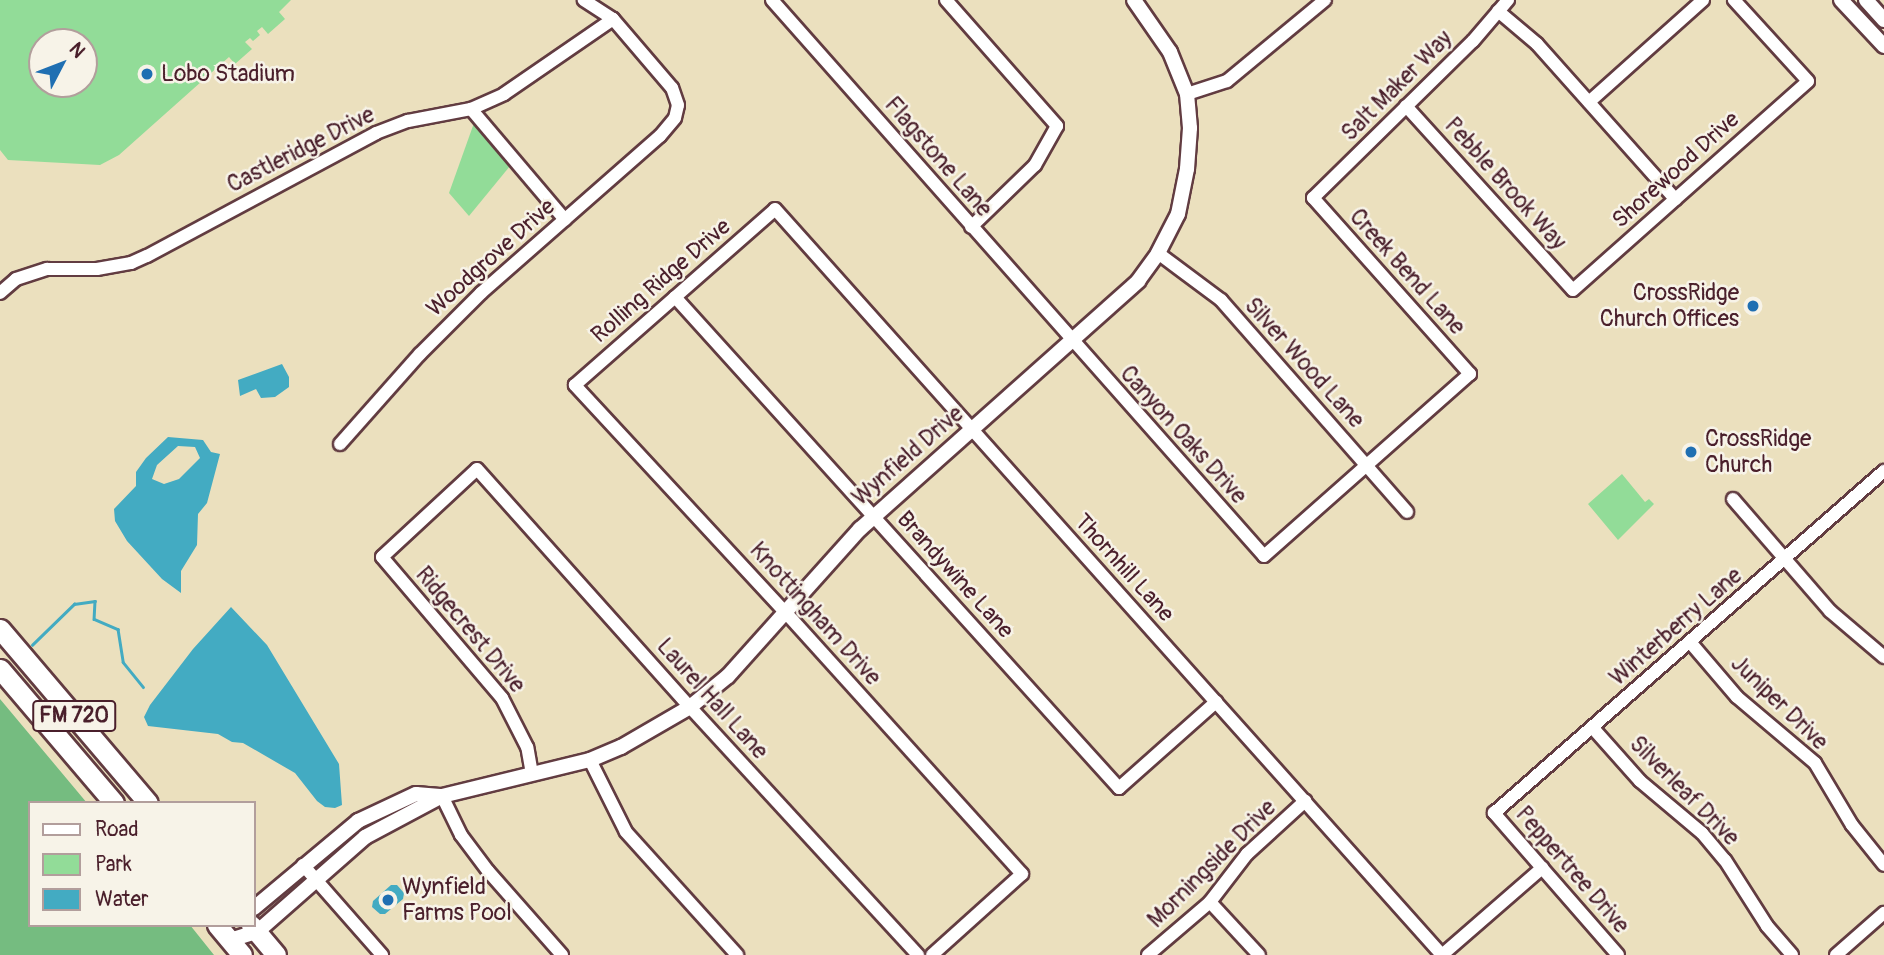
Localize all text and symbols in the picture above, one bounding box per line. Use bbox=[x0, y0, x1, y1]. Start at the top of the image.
street label: Salt Maker Way bbox=[1336, 25, 1458, 147]
north arrow bbox=[28, 28, 98, 98]
text: N bbox=[64, 37, 90, 63]
place label: Lobo Stadium bbox=[161, 60, 295, 88]
marker: Lobo Stadium bbox=[139, 66, 155, 82]
street label: Flagstone Lane bbox=[878, 91, 998, 223]
street label: Castleridge Drive bbox=[223, 101, 379, 199]
street label: Shorewood Drive bbox=[1607, 106, 1745, 234]
street label: Pebble Brook Way bbox=[1438, 112, 1572, 256]
street label: Woodgrove Drive bbox=[421, 193, 561, 323]
street label: Creek Bend Lane bbox=[1343, 203, 1471, 341]
street label: Rolling Ridge Drive bbox=[586, 213, 736, 349]
place label: CrossRidge Church Offices bbox=[1600, 279, 1739, 333]
street label: Silver Wood Lane bbox=[1238, 292, 1370, 434]
marker: CrossRidge Church Offices bbox=[1745, 298, 1761, 314]
street label: Canyon Oaks Drive bbox=[1114, 360, 1252, 510]
street label: Wynfield Drive bbox=[847, 400, 969, 512]
place label: CrossRidge Church bbox=[1705, 425, 1811, 479]
marker: CrossRidge Church bbox=[1683, 444, 1699, 460]
street label: Brandywine Lane bbox=[891, 506, 1019, 644]
street label: Thornhill Lane bbox=[1068, 508, 1180, 628]
street label: Knottingham Drive bbox=[744, 537, 886, 691]
street label: Ridgecrest Drive bbox=[409, 561, 531, 699]
street label: Winterberry Lane bbox=[1604, 562, 1748, 692]
street label: Laurel Hall Lane bbox=[651, 633, 773, 765]
street label: Juniper Drive bbox=[1725, 650, 1833, 756]
road number: FM 720 bbox=[32, 698, 116, 734]
street label: Silverleaf Drive bbox=[1623, 730, 1745, 852]
street label: Morningside Drive bbox=[1142, 794, 1282, 934]
legend bbox=[28, 801, 256, 927]
street label: Peppertree Drive bbox=[1509, 801, 1635, 939]
text: Road bbox=[95, 816, 139, 843]
text: Park bbox=[95, 851, 132, 878]
place label: Wynfield Farms Pool bbox=[402, 873, 512, 927]
text: Water bbox=[95, 886, 148, 913]
marker: Wynfield Farms Pool bbox=[380, 892, 396, 908]

